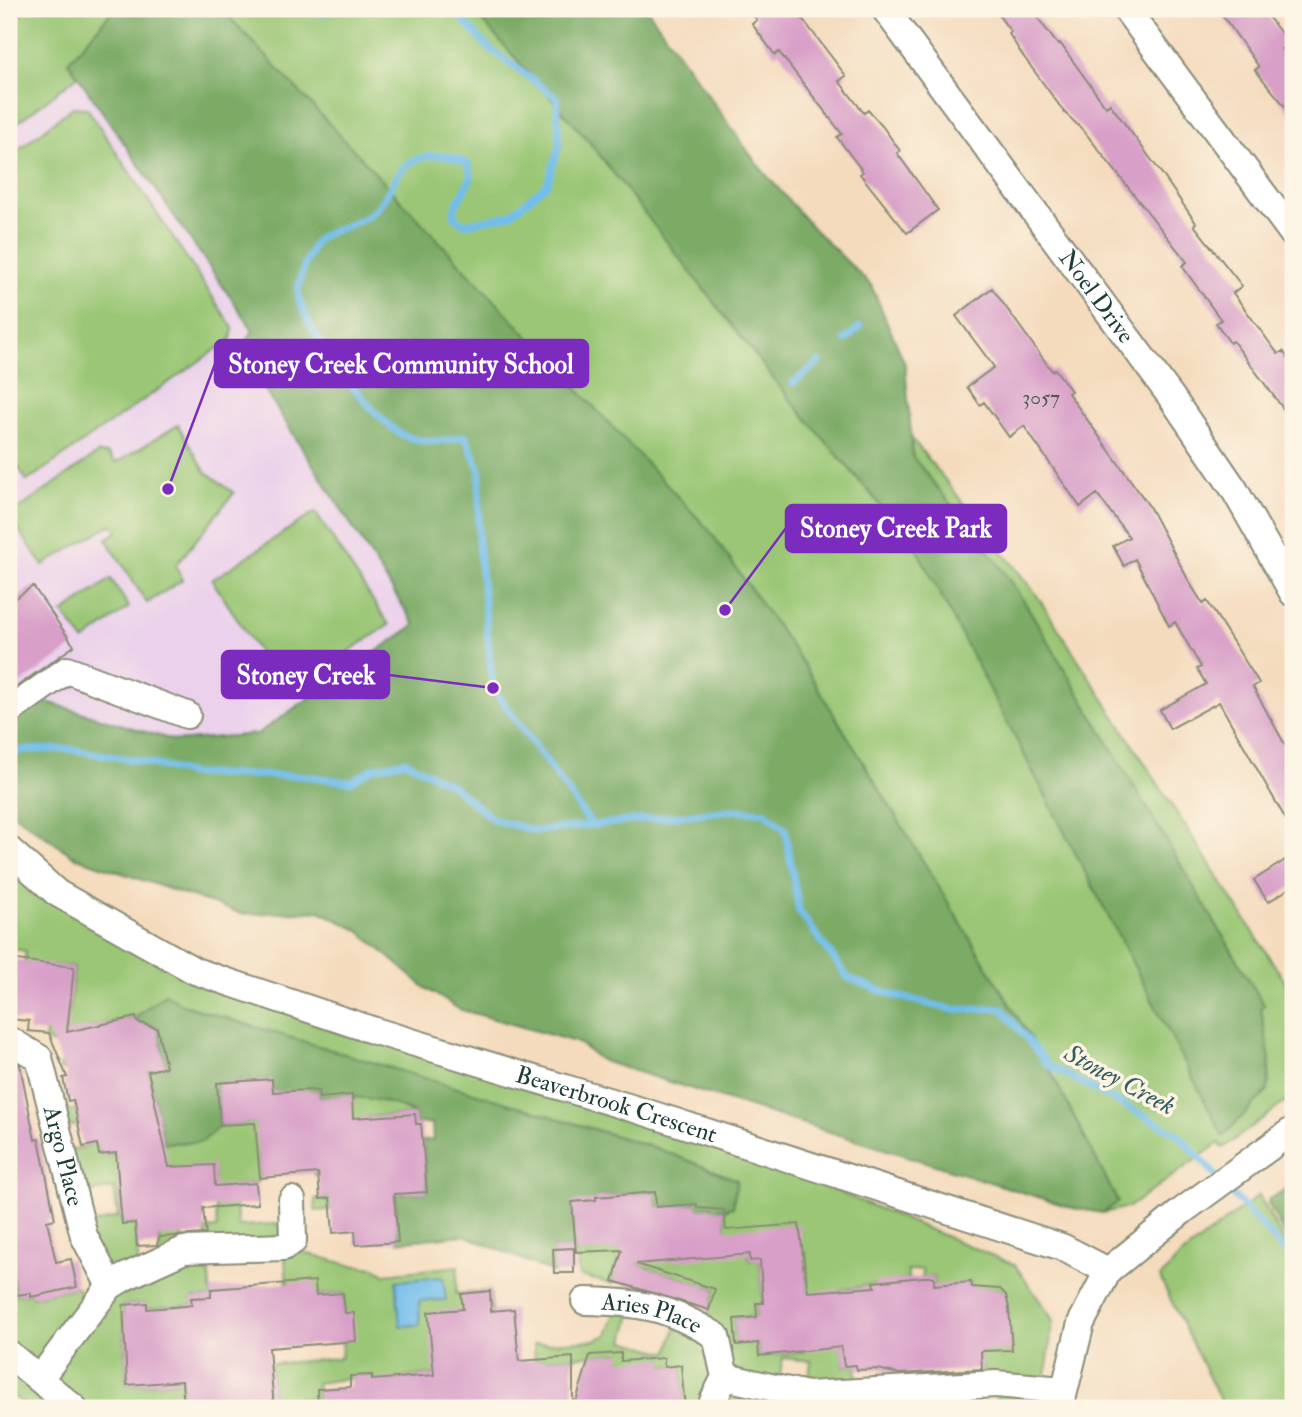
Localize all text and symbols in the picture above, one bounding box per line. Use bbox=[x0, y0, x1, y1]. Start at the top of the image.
street label: Noel Drive bbox=[1052, 244, 1141, 350]
callout: Stoney Creek Community School bbox=[215, 340, 588, 387]
text: Stoney Creek Community School bbox=[228, 349, 574, 382]
house number: 3057 bbox=[1022, 384, 1060, 411]
callout: Stoney Creek Park bbox=[786, 505, 1006, 552]
text: Stoney Creek Park bbox=[800, 513, 992, 546]
callout: Stoney Creek bbox=[222, 651, 389, 698]
text: Stoney Creek bbox=[236, 660, 376, 693]
water label: Stoney Creek bbox=[1058, 1037, 1180, 1122]
street label: Beaverbrook Crescent bbox=[512, 1059, 721, 1150]
street label: Argo Place bbox=[35, 1102, 91, 1209]
street label: Aries Place bbox=[599, 1286, 707, 1341]

